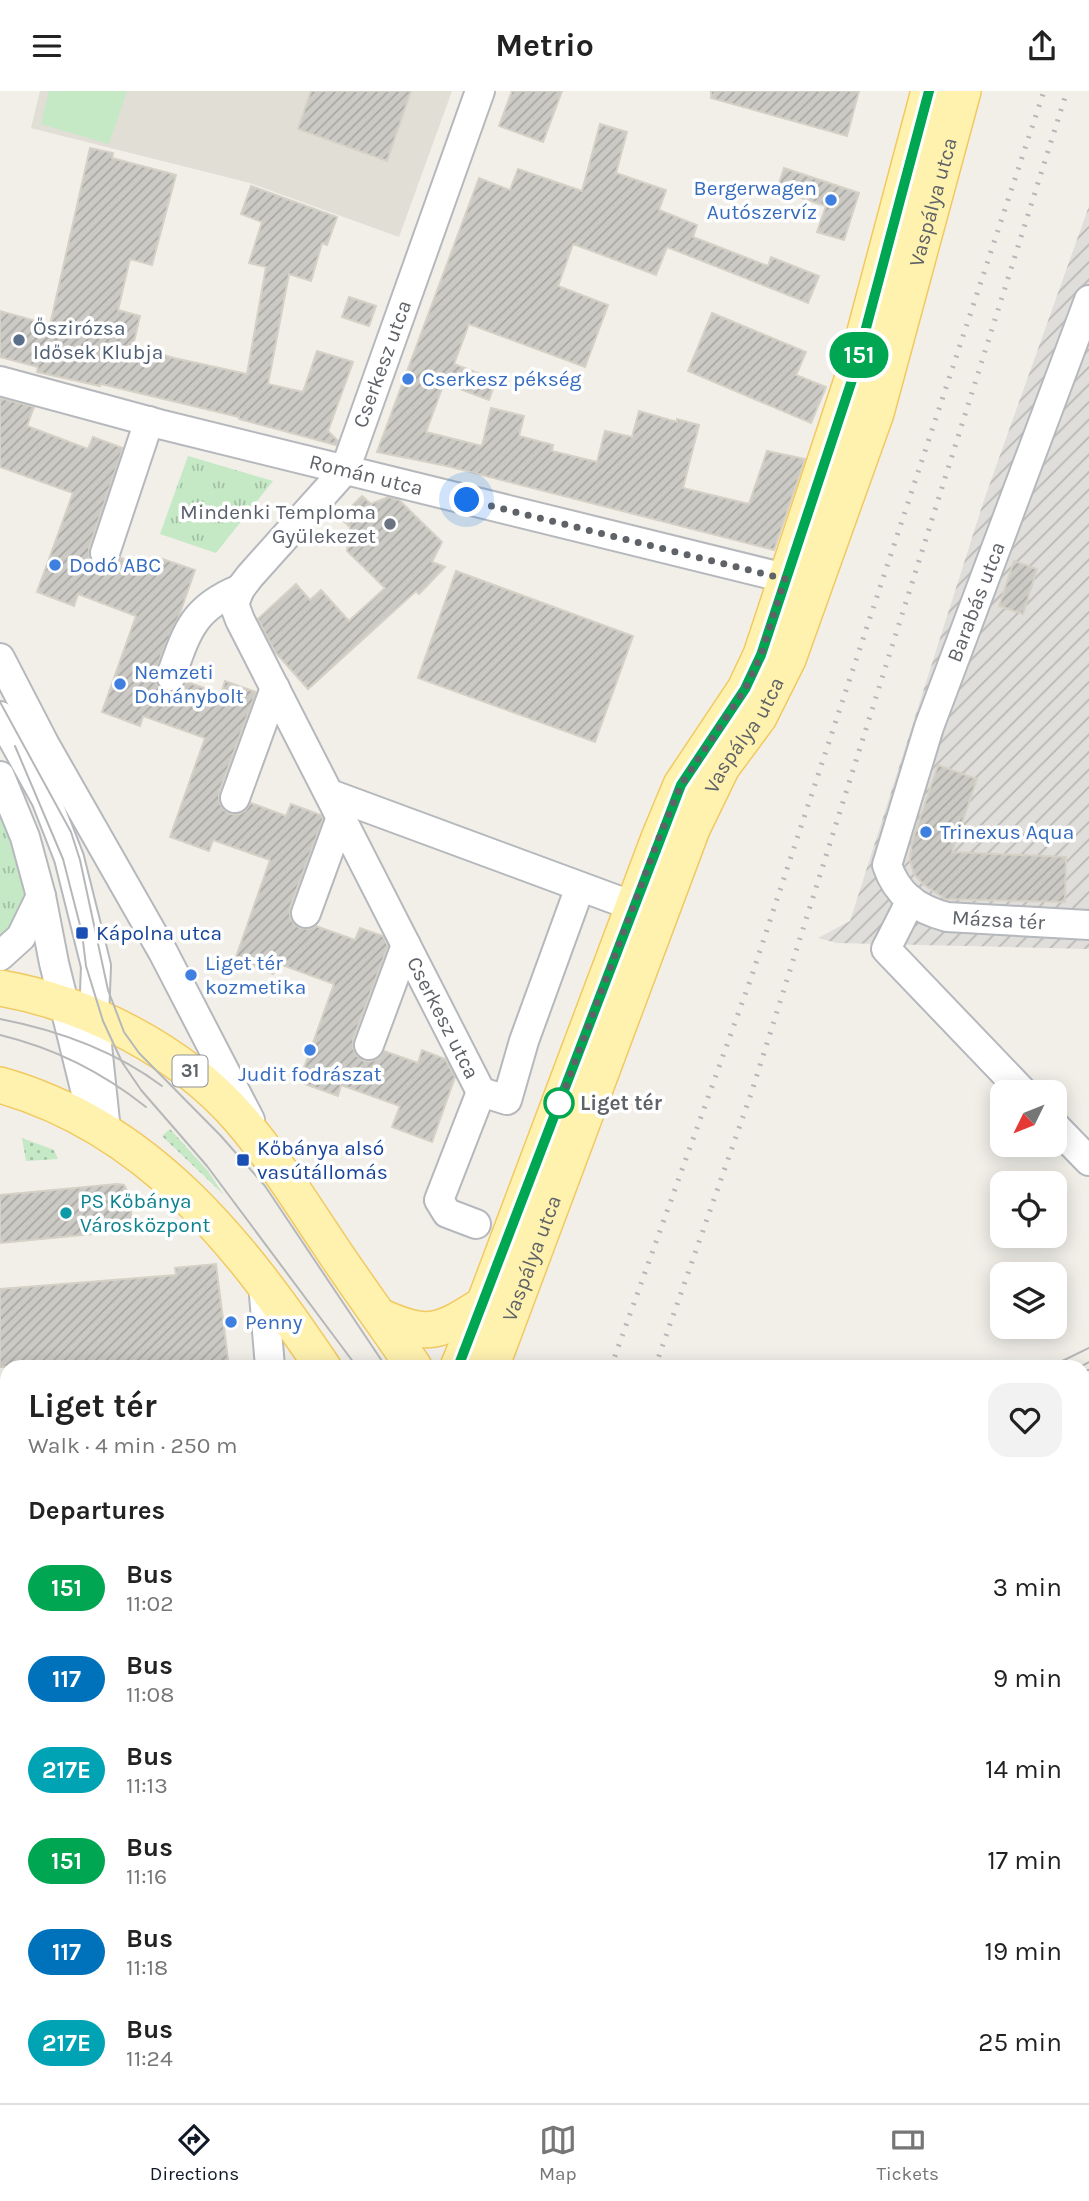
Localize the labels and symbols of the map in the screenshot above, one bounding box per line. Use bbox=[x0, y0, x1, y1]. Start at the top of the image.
street label: Vaspálya utca bbox=[904, 135, 962, 269]
place label: Bergerwagen Autószervíz bbox=[694, 176, 817, 224]
marker: Bergerwagen Autószervíz bbox=[823, 192, 839, 208]
street label: Cserkesz utca bbox=[348, 297, 416, 431]
place label: Őszirózsa Idősek Klubja bbox=[33, 316, 163, 364]
marker: Őszirózsa Idősek Klubja bbox=[11, 332, 27, 348]
line badge: 151 bbox=[819, 332, 899, 378]
place label: Cserkesz pékség bbox=[422, 367, 582, 391]
marker: Cserkesz pékség bbox=[400, 371, 416, 387]
street label: Román utca bbox=[307, 449, 425, 500]
your location bbox=[449, 482, 484, 517]
place label: Mindenki Temploma Gyülekezet bbox=[180, 500, 376, 548]
marker: Mindenki Temploma Gyülekezet bbox=[382, 516, 398, 532]
street label: Barabás utca bbox=[942, 539, 1010, 665]
place label: Dodó ABC bbox=[69, 553, 161, 577]
marker: Dodó ABC bbox=[47, 557, 63, 573]
place label: Nemzeti Dohánybolt bbox=[134, 660, 244, 708]
street label: Vaspálya utca bbox=[699, 673, 789, 797]
marker: Nemzeti Dohánybolt bbox=[112, 676, 128, 692]
place label: Trinexus Aqua bbox=[940, 820, 1074, 844]
marker: Trinexus Aqua bbox=[918, 824, 934, 840]
street label: Mázsa tér bbox=[951, 905, 1046, 935]
place label: Kápolna utca bbox=[96, 921, 222, 945]
marker: Kápolna utca bbox=[74, 925, 90, 941]
place label: Liget tér kozmetika bbox=[205, 951, 306, 999]
street label: Cserkesz utca bbox=[402, 953, 484, 1083]
marker: Liget tér kozmetika bbox=[183, 967, 199, 983]
marker: Judit fodrászat bbox=[302, 1042, 318, 1058]
road number: 31 bbox=[172, 1055, 208, 1087]
place label: Judit fodrászat bbox=[238, 1062, 382, 1086]
north arrow bbox=[990, 1080, 1068, 1157]
marker: Liget tér bbox=[544, 1088, 574, 1118]
place label: Liget tér bbox=[580, 1091, 663, 1115]
place label: Kőbánya alsó vasútállomás bbox=[257, 1136, 388, 1184]
marker: Kőbánya alsó vasútállomás bbox=[235, 1152, 251, 1168]
place label: PS Kőbánya Városközpont bbox=[80, 1189, 211, 1237]
street label: Vaspálya utca bbox=[497, 1192, 566, 1325]
marker: PS Kőbánya Városközpont bbox=[58, 1205, 74, 1221]
place label: Penny bbox=[245, 1310, 303, 1334]
marker: Penny bbox=[223, 1314, 239, 1330]

